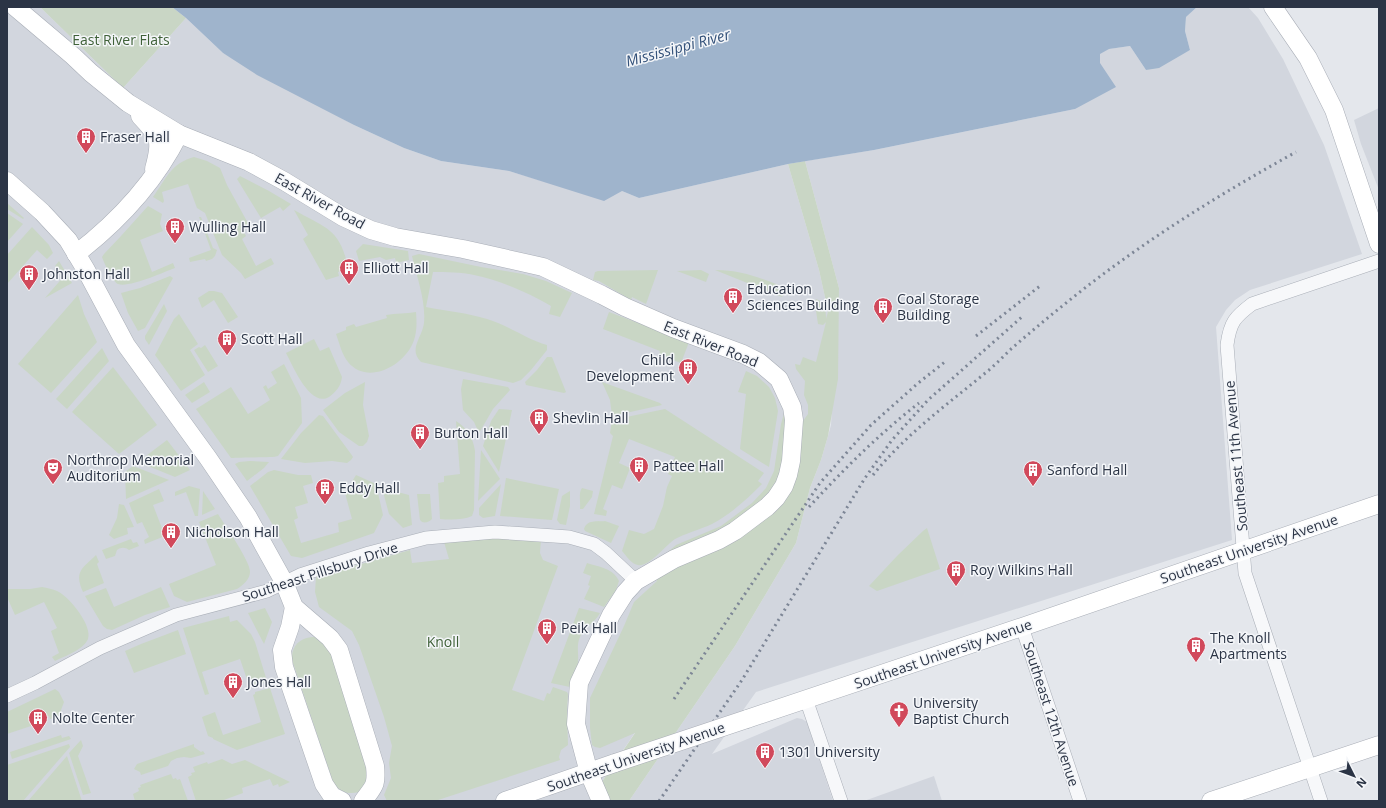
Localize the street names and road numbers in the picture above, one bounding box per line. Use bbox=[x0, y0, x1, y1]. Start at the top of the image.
street label: East River Road bbox=[272, 168, 369, 233]
street label: East River Road bbox=[661, 316, 761, 371]
street label: Southeast 11th Avenue bbox=[1219, 380, 1252, 532]
street label: Southeast University Avenue bbox=[1157, 509, 1340, 588]
street label: Southeast Pillsbury Drive bbox=[240, 537, 400, 606]
street label: Southeast University Avenue bbox=[851, 614, 1034, 693]
street label: Southeast 12th Avenue bbox=[1019, 639, 1084, 789]
street label: Southeast University Avenue bbox=[544, 717, 727, 796]

